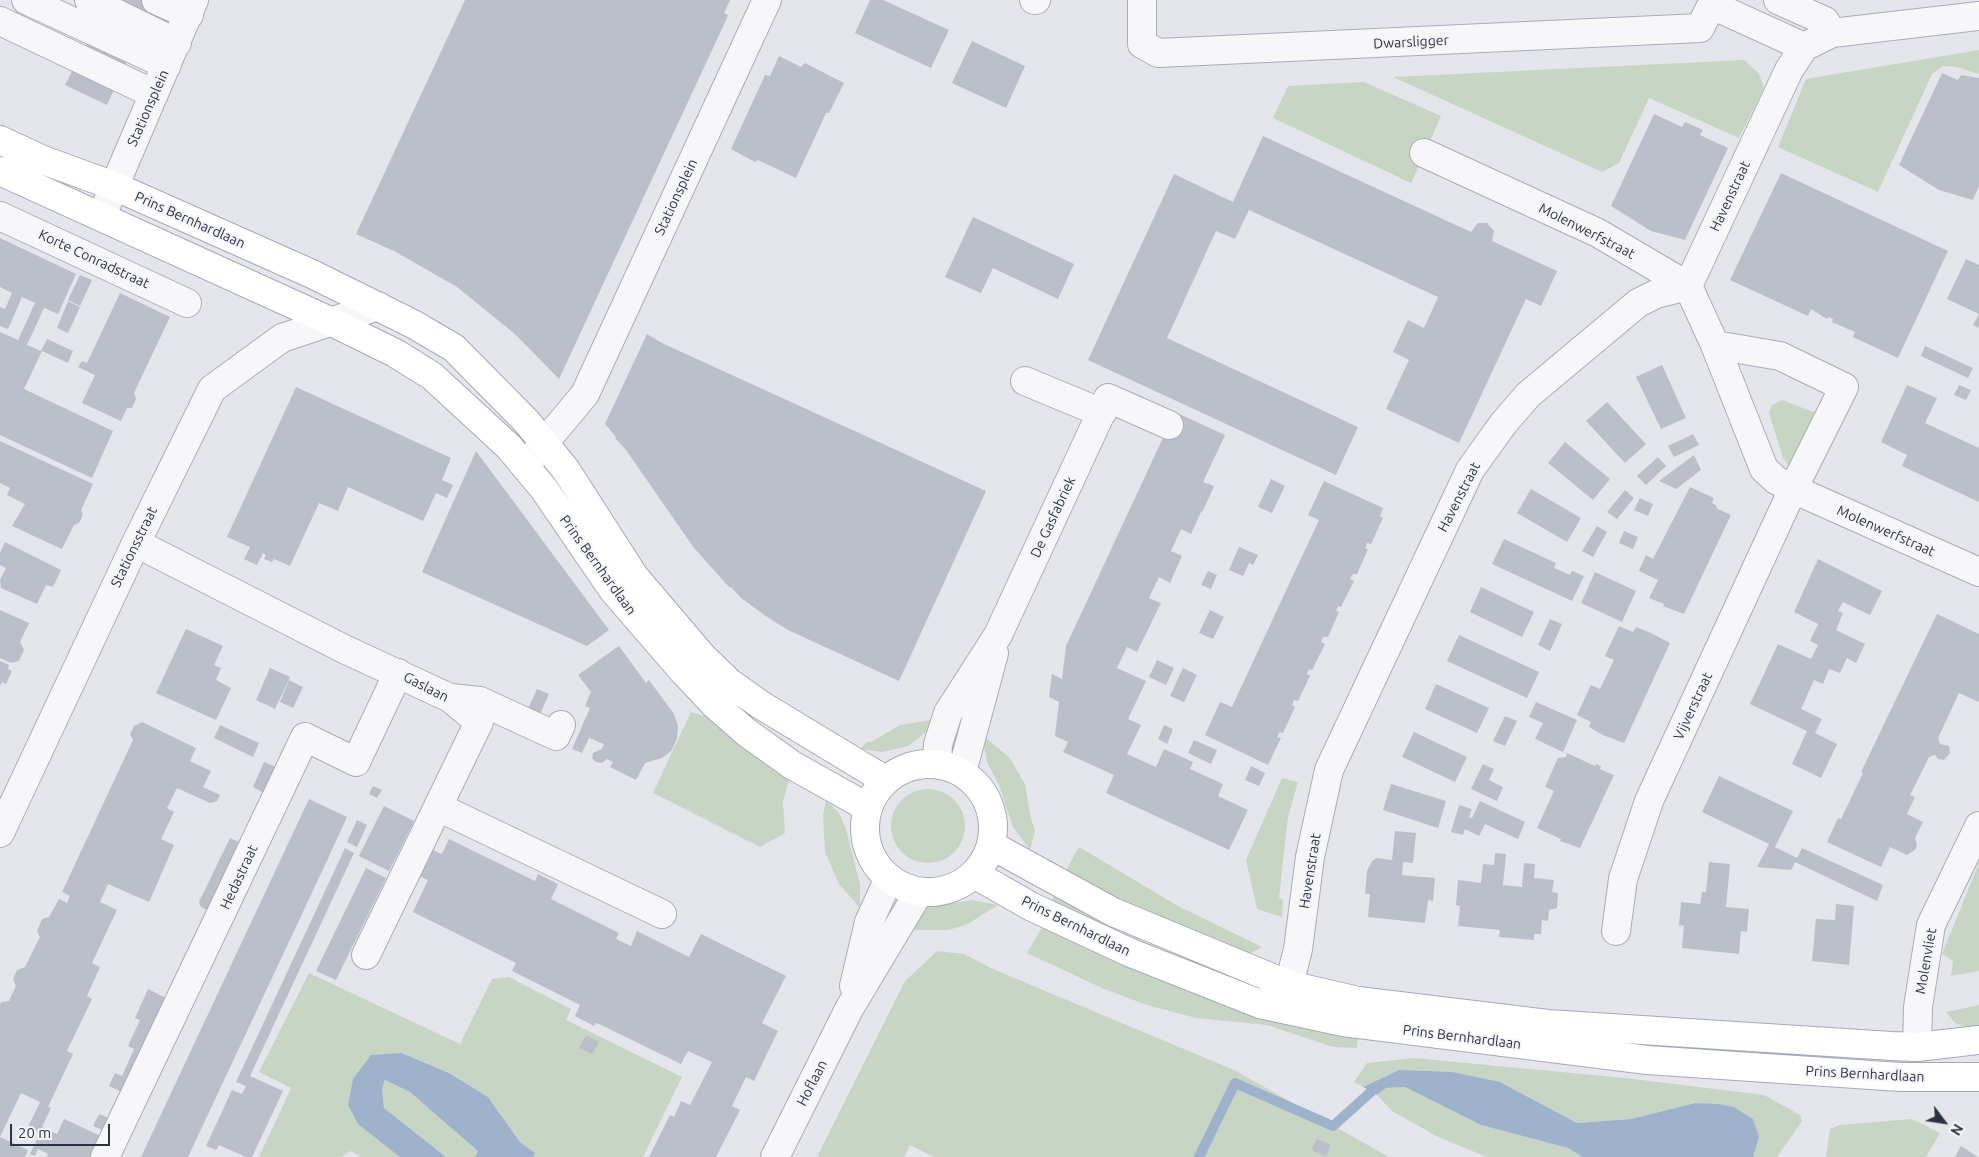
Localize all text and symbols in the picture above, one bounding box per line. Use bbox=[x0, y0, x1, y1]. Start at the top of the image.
street label: Dwarsligger bbox=[1373, 32, 1449, 52]
street label: Stationsplein bbox=[124, 67, 172, 149]
street label: Stationsplein bbox=[651, 156, 701, 238]
street label: Havenstraat bbox=[1706, 158, 1754, 234]
street label: Prins Bernhardlaan bbox=[132, 188, 248, 252]
street label: Molenwerfstraat bbox=[1536, 200, 1638, 262]
street label: Korte Conradstraat bbox=[36, 226, 152, 292]
street label: Havenstraat bbox=[1434, 459, 1484, 535]
street label: De Gasfabriek bbox=[1027, 474, 1079, 560]
street label: Molenwerfstraat bbox=[1834, 502, 1938, 560]
street label: Stationsstraat bbox=[107, 504, 161, 590]
street label: Prins Bernhardlaan bbox=[556, 512, 640, 618]
street label: Gaslaan bbox=[401, 668, 451, 706]
street label: Vijverstraat bbox=[1670, 669, 1716, 743]
street label: Havenstraat bbox=[1296, 832, 1324, 910]
street label: Hedastraat bbox=[217, 842, 261, 912]
street label: Prins Bernhardlaan bbox=[1019, 892, 1133, 960]
street label: Molenvliet bbox=[1912, 927, 1940, 995]
street label: Prins Bernhardlaan bbox=[1402, 1021, 1522, 1053]
street label: Hoflaan bbox=[793, 1057, 831, 1109]
street label: Prins Bernhardlaan bbox=[1805, 1062, 1925, 1086]
north arrow bbox=[1919, 1097, 1969, 1147]
scale bar bbox=[12, 1114, 112, 1146]
text: N bbox=[1947, 1121, 1966, 1138]
text: 20 m bbox=[18, 1124, 51, 1141]

